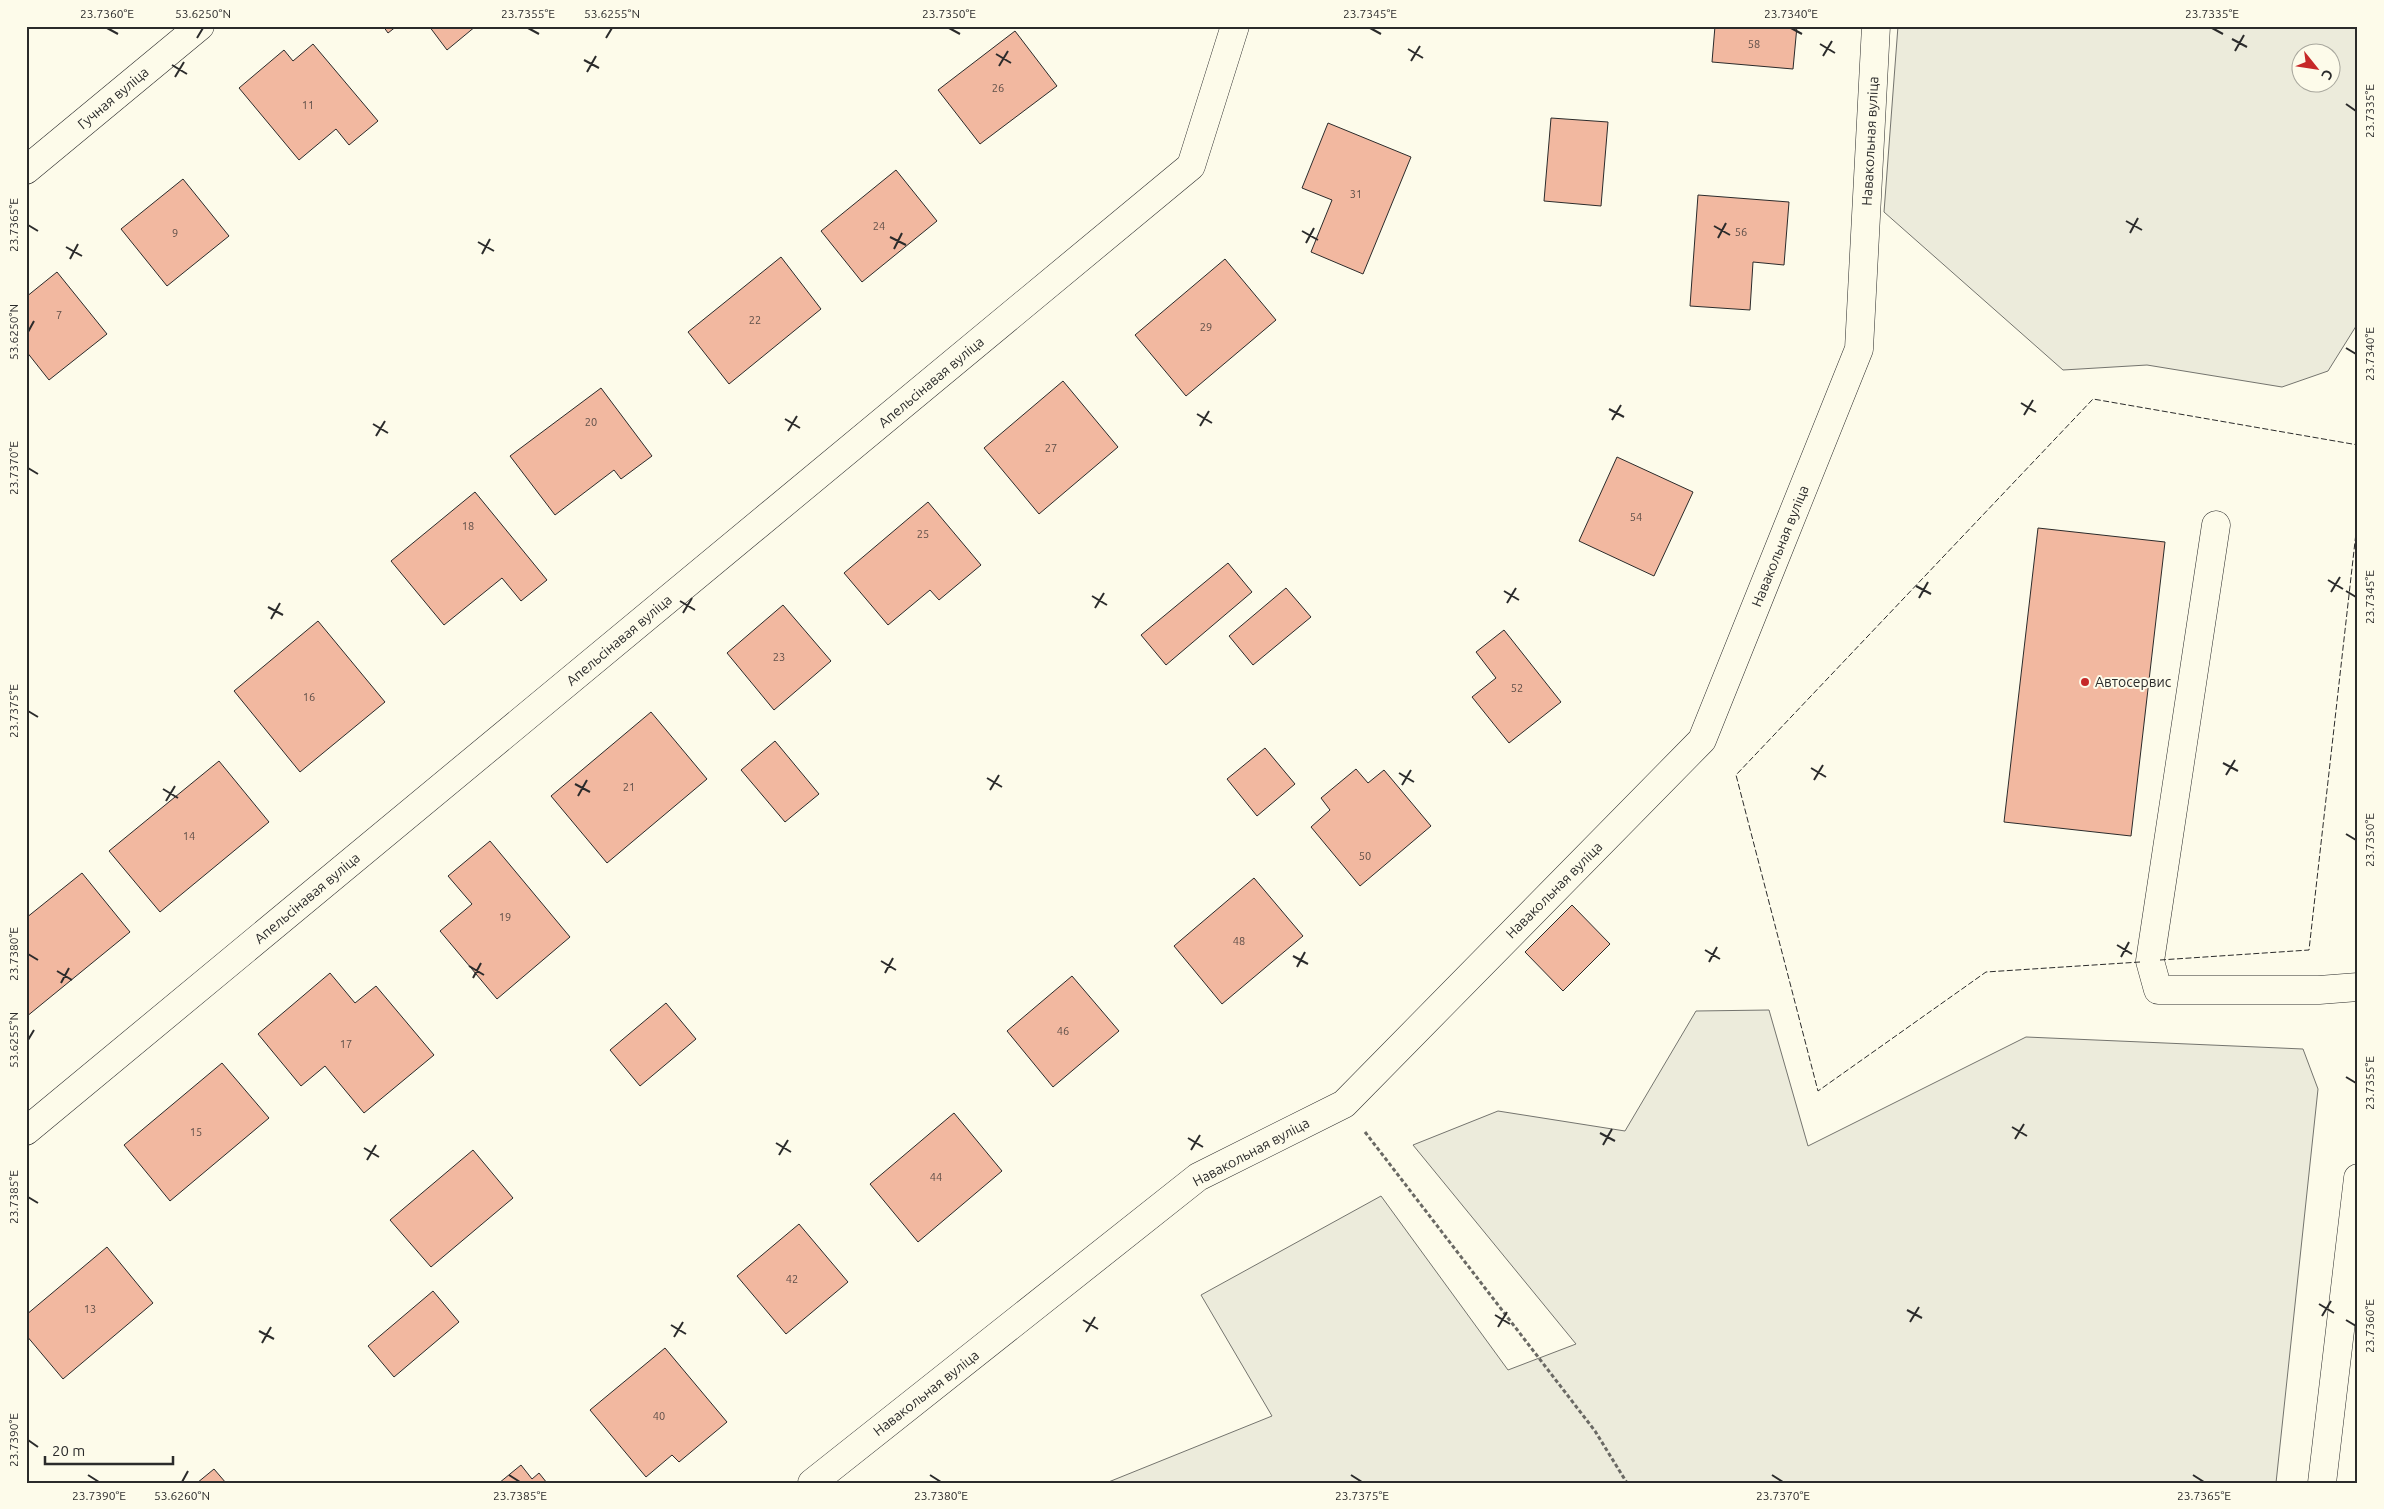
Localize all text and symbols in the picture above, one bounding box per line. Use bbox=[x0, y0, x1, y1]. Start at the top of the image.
text: 23.7360°E bbox=[80, 7, 134, 20]
text: 53.6250°N bbox=[175, 7, 231, 20]
text: 23.7355°E bbox=[501, 7, 555, 20]
text: 53.6255°N bbox=[584, 7, 640, 20]
text: 23.7350°E bbox=[922, 7, 976, 20]
text: 23.7345°E bbox=[1343, 7, 1397, 20]
text: 23.7340°E bbox=[1764, 7, 1818, 20]
text: 23.7335°E bbox=[2185, 7, 2239, 20]
house number: 58 bbox=[1748, 38, 1760, 50]
north arrow bbox=[2292, 42, 2342, 92]
street label: Гучная вуліца bbox=[74, 64, 152, 132]
text: С bbox=[2318, 67, 2336, 82]
street label: Навакольная вуліца bbox=[1859, 76, 1881, 206]
house number: 26 bbox=[992, 82, 1004, 94]
text: 23.7335°E bbox=[2363, 84, 2376, 138]
house number: 11 bbox=[302, 99, 314, 111]
house number: 31 bbox=[1350, 188, 1362, 200]
text: 23.7365°E bbox=[7, 198, 20, 252]
house number: 24 bbox=[873, 220, 885, 232]
house number: 56 bbox=[1735, 226, 1747, 238]
house number: 9 bbox=[172, 227, 178, 239]
text: 53.6250°N bbox=[7, 304, 20, 360]
house number: 7 bbox=[56, 309, 62, 321]
house number: 22 bbox=[749, 314, 761, 326]
house number: 29 bbox=[1200, 321, 1212, 333]
text: 23.7340°E bbox=[2363, 327, 2376, 381]
street label: Апельсінавая вуліца bbox=[875, 333, 987, 431]
house number: 20 bbox=[585, 416, 597, 428]
text: 23.7370°E bbox=[7, 441, 20, 495]
house number: 27 bbox=[1045, 442, 1057, 454]
street label: Навакольная вуліца bbox=[1748, 483, 1812, 609]
house number: 54 bbox=[1630, 511, 1642, 523]
house number: 18 bbox=[462, 520, 474, 532]
house number: 25 bbox=[917, 528, 929, 540]
text: 23.7345°E bbox=[2363, 570, 2376, 624]
street label: Апельсінавая вуліца bbox=[563, 591, 675, 689]
house number: 23 bbox=[773, 651, 785, 663]
place label: Автосервис bbox=[2095, 674, 2172, 690]
marker: Автосервис bbox=[2079, 676, 2091, 688]
house number: 52 bbox=[1511, 682, 1523, 694]
text: 23.7375°E bbox=[7, 684, 20, 738]
house number: 16 bbox=[303, 691, 315, 703]
house number: 21 bbox=[623, 781, 635, 793]
text: 23.7350°E bbox=[2363, 813, 2376, 867]
house number: 14 bbox=[183, 830, 195, 842]
street label: Навакольная вуліца bbox=[1502, 838, 1606, 942]
street label: Апельсінавая вуліца bbox=[251, 849, 363, 947]
house number: 50 bbox=[1359, 850, 1371, 862]
house number: 19 bbox=[499, 911, 511, 923]
text: 23.7380°E bbox=[7, 927, 20, 981]
house number: 48 bbox=[1233, 935, 1245, 947]
text: 53.6255°N bbox=[7, 1012, 20, 1068]
house number: 46 bbox=[1057, 1025, 1069, 1037]
house number: 17 bbox=[340, 1038, 352, 1050]
text: 23.7355°E bbox=[2363, 1056, 2376, 1110]
street label: Навакольная вуліца bbox=[1190, 1114, 1312, 1190]
house number: 15 bbox=[190, 1126, 202, 1138]
text: 23.7385°E bbox=[7, 1170, 20, 1224]
house number: 44 bbox=[930, 1171, 942, 1183]
house number: 42 bbox=[786, 1273, 798, 1285]
text: 23.7360°E bbox=[2363, 1299, 2376, 1353]
house number: 13 bbox=[84, 1303, 96, 1315]
street label: Навакольная вуліца bbox=[870, 1347, 982, 1439]
house number: 40 bbox=[653, 1410, 665, 1422]
text: 23.7390°E bbox=[7, 1413, 20, 1467]
scale bar bbox=[45, 1434, 172, 1466]
text: 20 m bbox=[52, 1442, 85, 1459]
text: 23.7390°E bbox=[72, 1489, 126, 1502]
text: 53.6260°N bbox=[154, 1489, 210, 1502]
text: 23.7385°E bbox=[493, 1489, 547, 1502]
text: 23.7380°E bbox=[914, 1489, 968, 1502]
text: 23.7375°E bbox=[1335, 1489, 1389, 1502]
text: 23.7370°E bbox=[1756, 1489, 1810, 1502]
text: 23.7365°E bbox=[2177, 1489, 2231, 1502]

